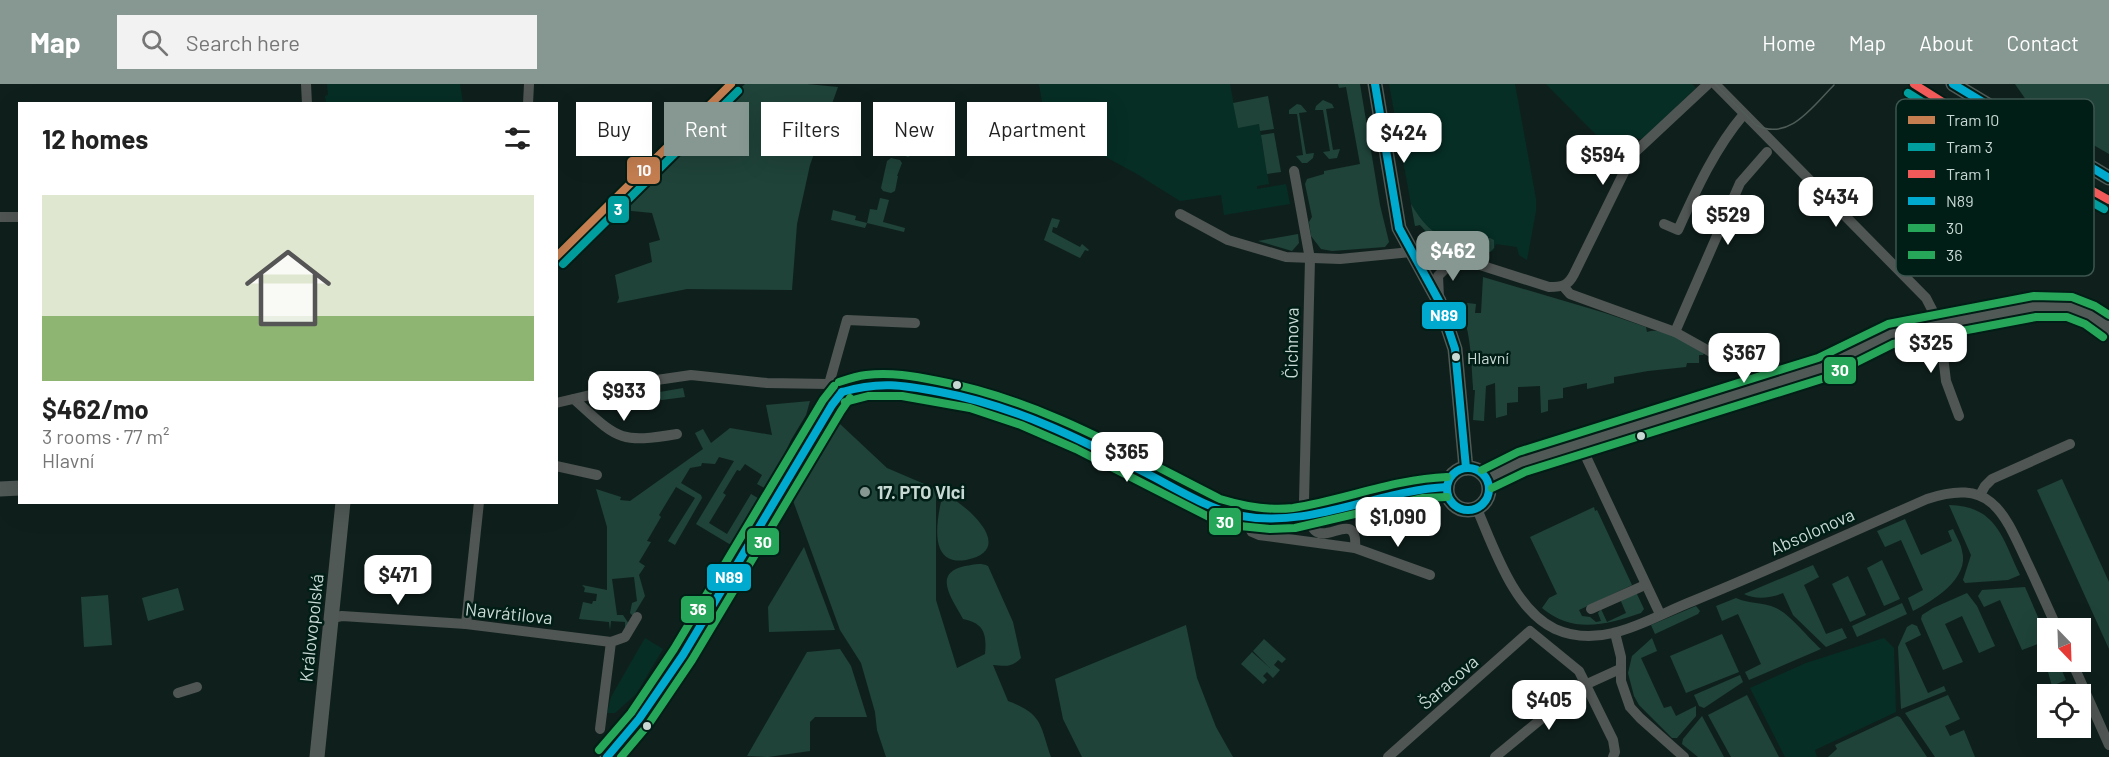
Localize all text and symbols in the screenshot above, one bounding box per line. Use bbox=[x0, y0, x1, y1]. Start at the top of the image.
search box bbox=[117, 15, 537, 69]
text: Map bbox=[30, 25, 81, 59]
icon: search bbox=[138, 26, 171, 59]
text: Search here bbox=[186, 29, 300, 55]
text: Home bbox=[1762, 30, 1816, 55]
text: Map bbox=[1849, 30, 1886, 55]
text: About bbox=[1919, 30, 1974, 55]
text: Contact bbox=[2007, 30, 2079, 55]
legend bbox=[1896, 99, 2094, 276]
chip: Buy bbox=[576, 102, 652, 156]
chip: Rent bbox=[664, 102, 749, 156]
chip: Filters bbox=[761, 102, 861, 156]
chip: New bbox=[873, 102, 955, 156]
chip: Apartment bbox=[967, 102, 1107, 156]
text: Tram 10 bbox=[1946, 110, 1999, 129]
pin: $424 bbox=[1368, 113, 1440, 164]
text: $424 bbox=[1381, 120, 1427, 144]
icon: filters bbox=[501, 122, 534, 155]
text: 12 homes bbox=[42, 123, 148, 154]
pin: $594 bbox=[1567, 135, 1639, 186]
text: Tram 3 bbox=[1946, 137, 1993, 156]
text: $594 bbox=[1581, 142, 1625, 166]
line badge: 10 bbox=[626, 156, 661, 185]
text: 10 bbox=[637, 160, 651, 179]
text: Tram 1 bbox=[1946, 164, 1990, 183]
pin: $434 bbox=[1800, 177, 1872, 228]
text: $434 bbox=[1813, 184, 1859, 208]
text: N89 bbox=[1946, 191, 1974, 210]
line badge: 3 bbox=[607, 195, 630, 224]
pin: $529 bbox=[1692, 195, 1764, 246]
text: 3 bbox=[614, 199, 622, 218]
text: $529 bbox=[1706, 202, 1750, 226]
text: 30 bbox=[1946, 218, 1963, 237]
pin: $462 bbox=[1417, 231, 1489, 282]
icon: home bbox=[234, 234, 342, 342]
text: $462 bbox=[1430, 238, 1476, 262]
text: 36 bbox=[1946, 245, 1962, 264]
line badge: N89 bbox=[1421, 301, 1467, 330]
text: N89 bbox=[1430, 305, 1458, 324]
street label: Čichnova bbox=[1279, 307, 1303, 379]
pin: $325 bbox=[1895, 323, 1967, 374]
text: $325 bbox=[1909, 330, 1953, 354]
pin: $367 bbox=[1708, 333, 1780, 384]
text: $367 bbox=[1723, 340, 1765, 364]
place label: Hlavní bbox=[1467, 348, 1509, 367]
marker: Hlavní bbox=[1450, 351, 1462, 363]
line badge: 30 bbox=[1823, 356, 1857, 385]
text: 30 bbox=[1831, 360, 1849, 379]
pin: $933 bbox=[588, 371, 660, 422]
text: $933 bbox=[602, 378, 646, 402]
unlabelled marker bbox=[951, 379, 963, 391]
text: $462/mo bbox=[42, 393, 149, 424]
text: 3 rooms · 77 m² bbox=[42, 424, 170, 448]
unlabelled marker bbox=[1635, 430, 1647, 442]
pin: $365 bbox=[1091, 432, 1163, 483]
text: $365 bbox=[1105, 439, 1149, 463]
text: Hlavní bbox=[42, 448, 94, 472]
place label: 17. PTO Vlci bbox=[877, 481, 965, 503]
marker: 17. PTO Vlci bbox=[858, 485, 872, 499]
pin: $1,090 bbox=[1349, 497, 1447, 548]
street label: Absolonova bbox=[1767, 503, 1857, 559]
text: $1,090 bbox=[1370, 504, 1426, 528]
line badge: 30 bbox=[1208, 507, 1242, 536]
text: 30 bbox=[1216, 512, 1234, 531]
line badge: 30 bbox=[746, 527, 780, 556]
text: 30 bbox=[754, 532, 772, 551]
pin: $471 bbox=[362, 555, 434, 606]
text: $471 bbox=[378, 562, 418, 586]
line badge: N89 bbox=[706, 563, 752, 592]
text: N89 bbox=[715, 567, 743, 586]
street label: Královopolská bbox=[294, 573, 328, 683]
line badge: 36 bbox=[680, 595, 715, 624]
street label: Navrátilova bbox=[464, 597, 554, 629]
text: 36 bbox=[689, 599, 707, 618]
north arrow bbox=[2037, 618, 2091, 672]
map controls bbox=[2037, 618, 2091, 738]
street label: Šaracova bbox=[1414, 650, 1482, 714]
pin: $405 bbox=[1513, 680, 1585, 731]
button: locate bbox=[2037, 684, 2091, 738]
text: $405 bbox=[1526, 687, 1572, 711]
unlabelled marker bbox=[641, 720, 653, 732]

